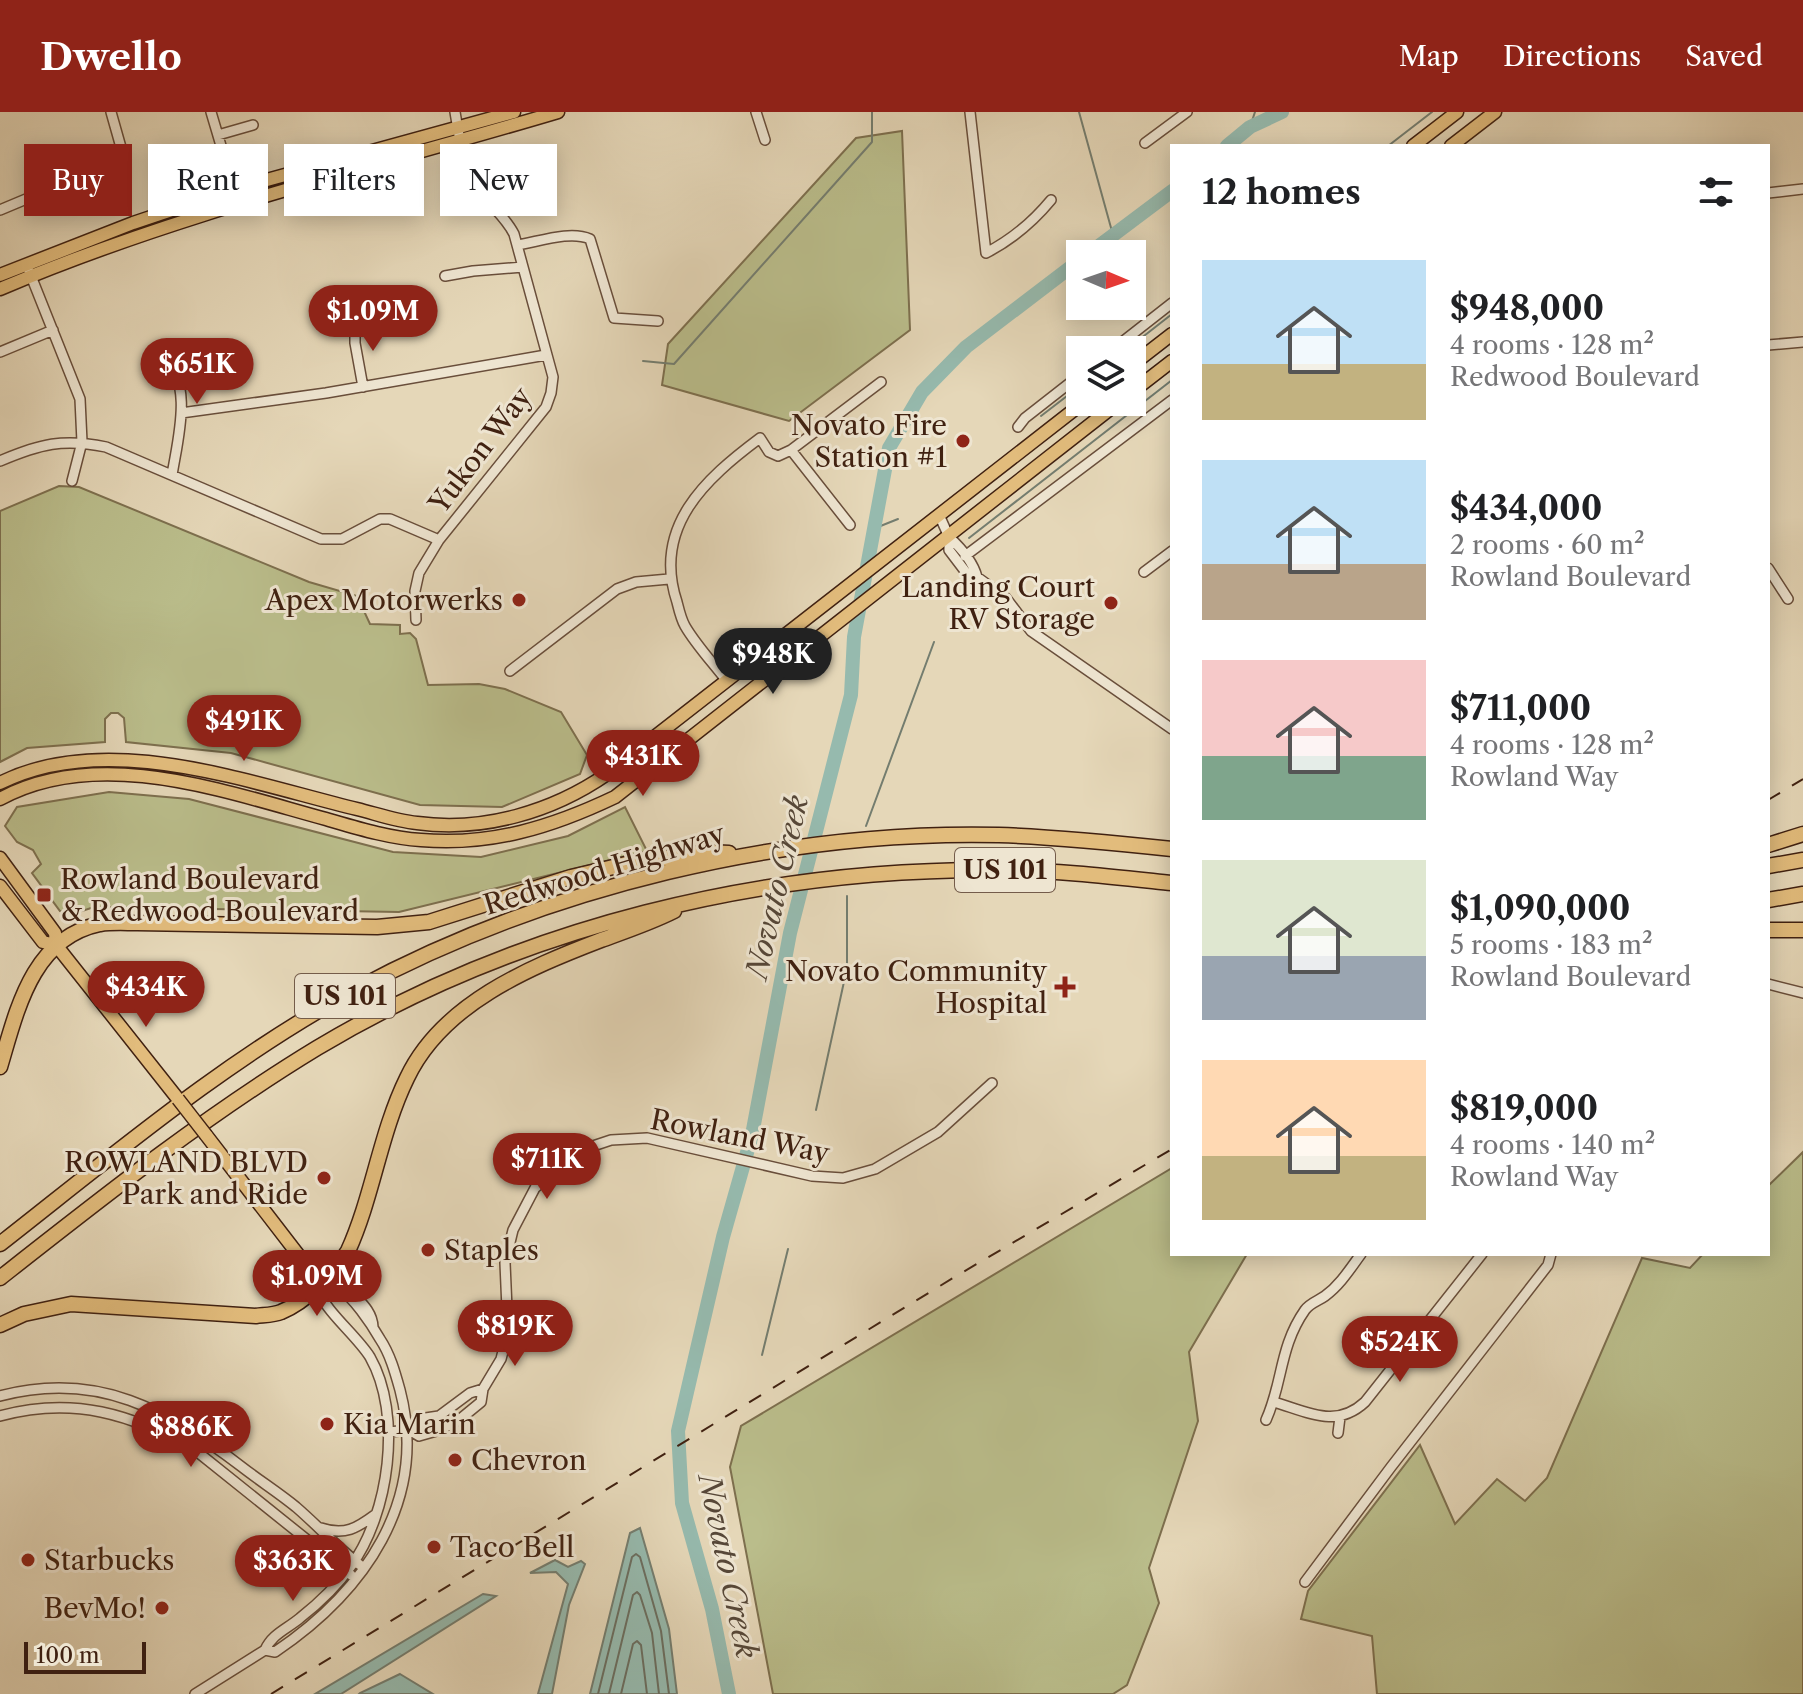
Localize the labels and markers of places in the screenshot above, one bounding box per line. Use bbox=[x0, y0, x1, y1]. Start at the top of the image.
pin: $1.09M bbox=[308, 285, 438, 353]
pin: $651K bbox=[141, 338, 253, 406]
place label: Novato Fire Station #1 bbox=[791, 408, 947, 474]
marker: Novato Fire Station #1 bbox=[954, 432, 972, 450]
place label: Landing Court RV Storage bbox=[901, 570, 1095, 636]
place label: Apex Motorwerks bbox=[264, 583, 503, 617]
marker: Apex Motorwerks bbox=[510, 591, 528, 609]
marker: Landing Court RV Storage bbox=[1102, 594, 1120, 612]
pin: $948K bbox=[717, 628, 829, 696]
pin: $491K bbox=[188, 695, 300, 763]
pin: $431K bbox=[587, 730, 699, 798]
place label: Rowland Boulevard & Redwood Boulevard bbox=[60, 862, 359, 928]
marker: Rowland Boulevard & Redwood Boulevard bbox=[35, 886, 53, 904]
place label: Novato Community Hospital bbox=[785, 954, 1047, 1020]
pin: $434K bbox=[90, 961, 202, 1029]
marker: Novato Community Hospital bbox=[1054, 976, 1076, 998]
pin: $711K bbox=[491, 1133, 603, 1201]
place label: ROWLAND BLVD Park and Ride bbox=[64, 1145, 308, 1211]
marker: ROWLAND BLVD Park and Ride bbox=[315, 1169, 333, 1187]
place label: Staples bbox=[444, 1233, 539, 1267]
marker: Staples bbox=[419, 1241, 437, 1259]
pin: $1.09M bbox=[252, 1250, 382, 1318]
pin: $819K bbox=[459, 1300, 571, 1368]
pin: $524K bbox=[1344, 1316, 1456, 1384]
pin: $886K bbox=[135, 1401, 247, 1469]
place label: Kia Marin bbox=[343, 1407, 476, 1441]
marker: Kia Marin bbox=[318, 1415, 336, 1433]
place label: Chevron bbox=[471, 1443, 587, 1477]
marker: Chevron bbox=[446, 1451, 464, 1469]
place label: Taco Bell bbox=[450, 1530, 574, 1564]
pin: $363K bbox=[237, 1535, 349, 1603]
marker: Taco Bell bbox=[425, 1538, 443, 1556]
place label: Starbucks bbox=[44, 1543, 174, 1577]
marker: Starbucks bbox=[19, 1551, 37, 1569]
place label: BevMo! bbox=[43, 1591, 146, 1625]
marker: BevMo! bbox=[153, 1599, 171, 1617]

